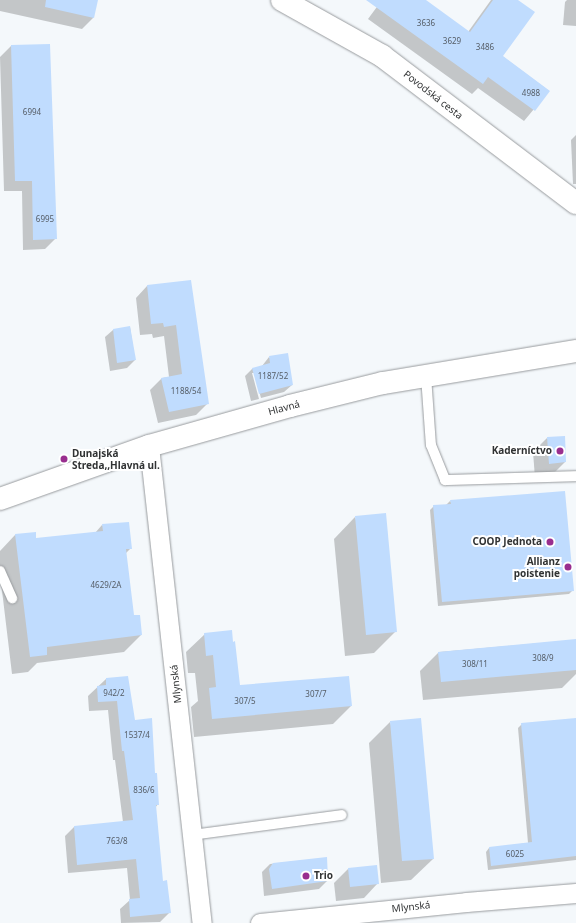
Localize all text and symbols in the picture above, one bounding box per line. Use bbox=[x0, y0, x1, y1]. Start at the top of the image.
house number: 3636 bbox=[417, 18, 435, 28]
house number: 3629 bbox=[443, 36, 461, 46]
house number: 3486 bbox=[476, 42, 494, 52]
street label: Povodská cesta bbox=[401, 68, 465, 122]
house number: 4988 bbox=[522, 88, 540, 98]
house number: 6994 bbox=[23, 107, 41, 117]
house number: 6995 bbox=[36, 214, 54, 224]
house number: 1187/52 bbox=[258, 371, 288, 381]
house number: 1188/54 bbox=[171, 386, 201, 396]
street label: Hlavná bbox=[267, 398, 301, 418]
place label: Kaderníctvo bbox=[492, 445, 552, 457]
marker: Kaderníctvo bbox=[555, 446, 565, 456]
place label: Dunajská Streda,,Hlavná ul. bbox=[72, 447, 160, 470]
marker: Dunajská Streda,,Hlavná ul. bbox=[59, 454, 69, 464]
place label: COOP Jednota bbox=[472, 536, 542, 548]
marker: COOP Jednota bbox=[545, 537, 555, 547]
place label: Allianz poistenie bbox=[514, 555, 560, 578]
marker: Allianz poistenie bbox=[563, 562, 573, 572]
house number: 4629/2A bbox=[91, 580, 121, 590]
house number: 308/9 bbox=[532, 653, 554, 663]
house number: 308/11 bbox=[462, 659, 488, 669]
street label: Mlynská bbox=[168, 664, 184, 704]
house number: 942/2 bbox=[103, 688, 125, 698]
house number: 307/7 bbox=[305, 689, 327, 699]
house number: 307/5 bbox=[234, 696, 256, 706]
house number: 1537/4 bbox=[124, 730, 150, 740]
house number: 836/6 bbox=[133, 785, 155, 795]
house number: 763/8 bbox=[106, 836, 128, 846]
house number: 6025 bbox=[506, 849, 524, 859]
place label: Trio bbox=[314, 870, 333, 882]
marker: Trio bbox=[301, 871, 311, 881]
street label: Mlynská bbox=[391, 899, 431, 915]

